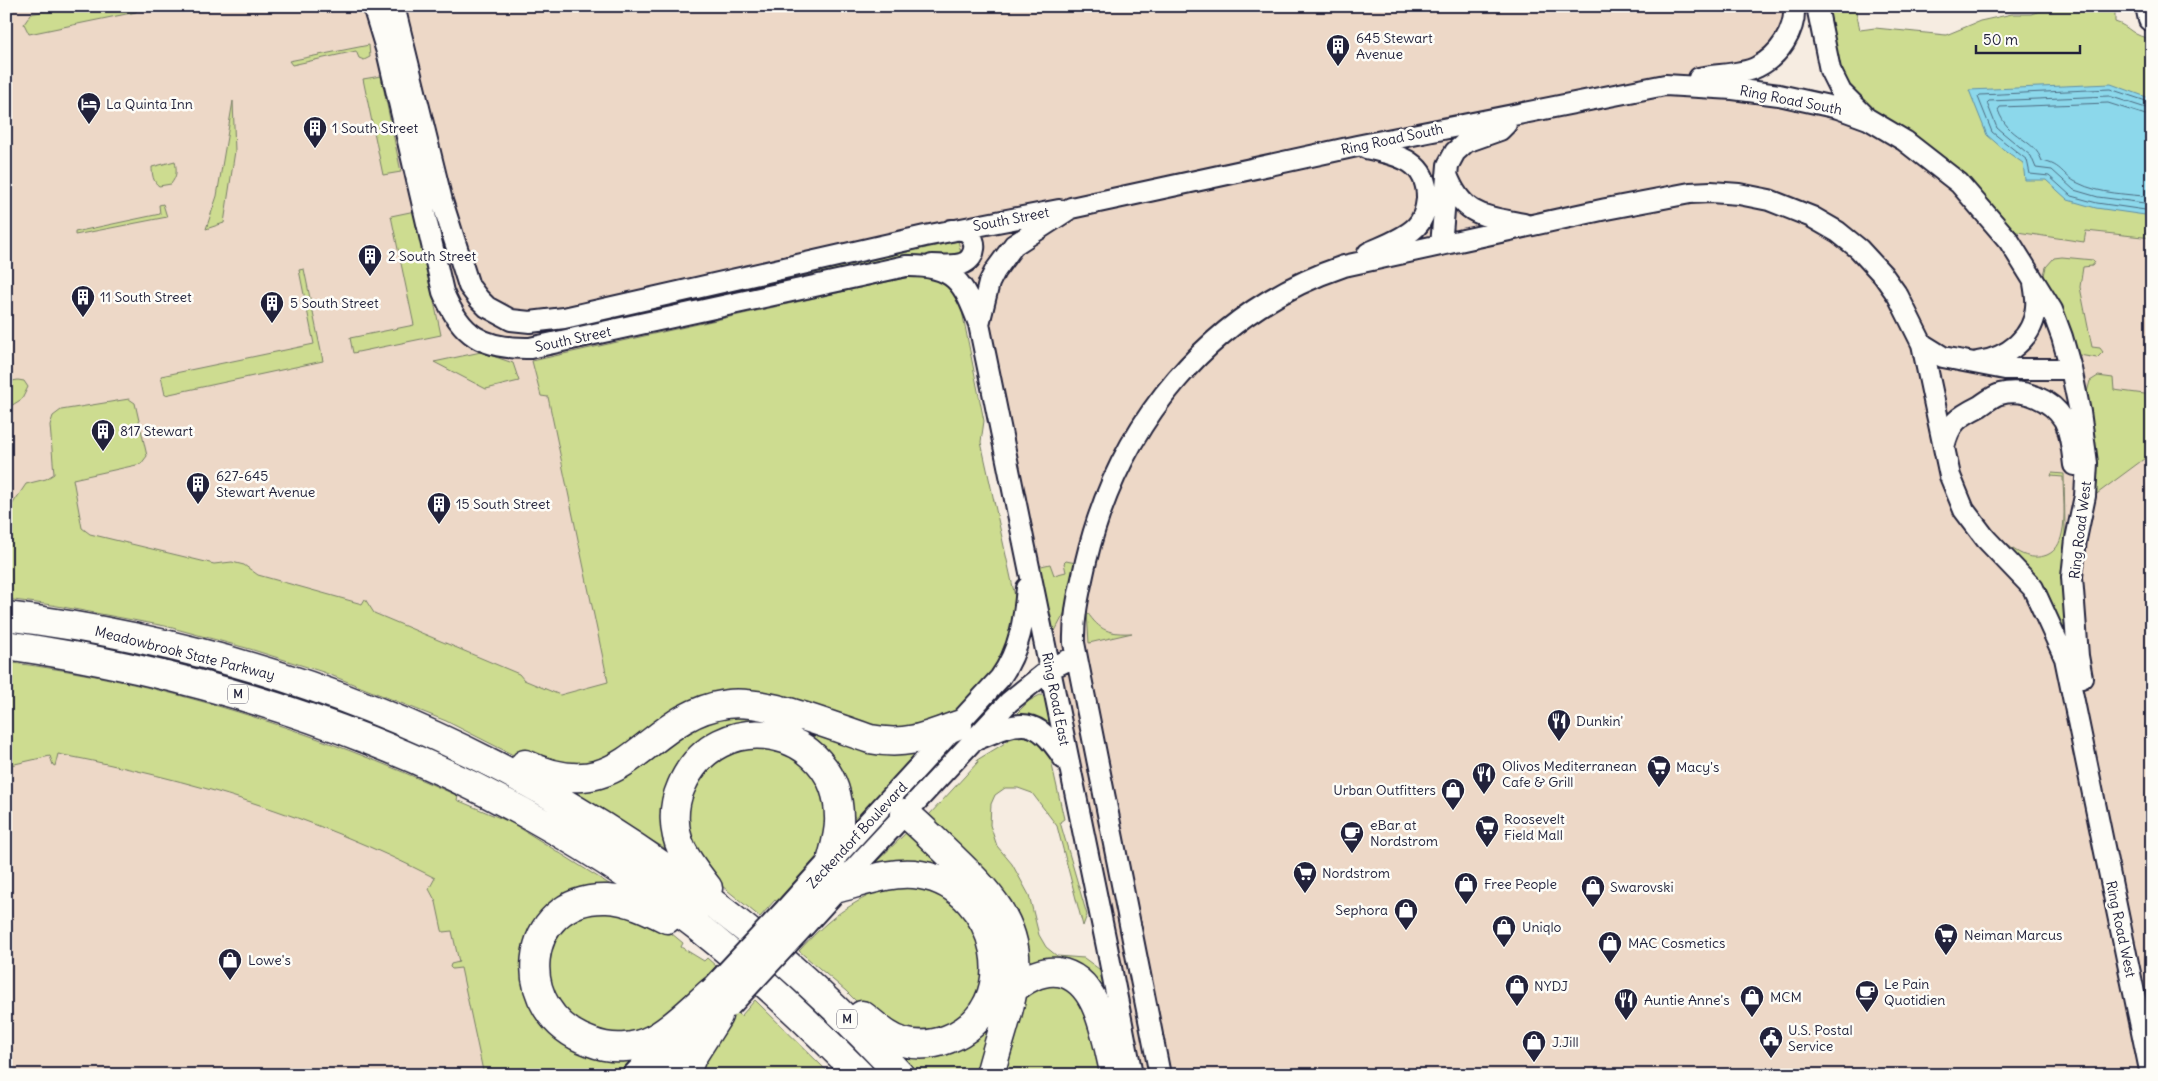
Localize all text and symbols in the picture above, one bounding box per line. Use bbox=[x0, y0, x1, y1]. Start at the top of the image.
scale bar bbox=[1976, 22, 2079, 54]
place label: 645 Stewart Avenue bbox=[1356, 29, 1433, 63]
text: 50 m bbox=[1983, 30, 2018, 49]
building icon: 645 Stewart Avenue bbox=[1325, 33, 1351, 67]
street label: Ring Road South bbox=[1738, 81, 1844, 119]
hotel icon: La Quinta Inn bbox=[76, 91, 102, 125]
place label: La Quinta Inn bbox=[106, 95, 193, 113]
building icon: 1 South Street bbox=[302, 115, 328, 149]
place label: 1 South Street bbox=[332, 119, 418, 137]
street label: Ring Road South bbox=[1339, 119, 1445, 159]
street label: South Street bbox=[971, 203, 1051, 235]
building icon: 2 South Street bbox=[357, 243, 383, 277]
place label: 2 South Street bbox=[388, 247, 477, 265]
building icon: 11 South Street bbox=[70, 284, 96, 318]
place label: 11 South Street bbox=[100, 288, 192, 306]
building icon: 5 South Street bbox=[259, 290, 285, 324]
place label: 5 South Street bbox=[290, 294, 379, 312]
street label: South Street bbox=[533, 322, 613, 356]
building icon: 817 Stewart bbox=[90, 418, 116, 452]
place label: 817 Stewart bbox=[120, 422, 193, 440]
place label: 627-645 Stewart Avenue bbox=[216, 467, 315, 501]
building icon: 627-645 Stewart Avenue bbox=[185, 471, 211, 505]
street label: Ring Road West bbox=[2065, 480, 2095, 580]
building icon: 15 South Street bbox=[426, 491, 452, 525]
place label: 15 South Street bbox=[456, 495, 551, 513]
street label: Meadowbrook State Parkway bbox=[93, 622, 277, 684]
street label: Ring Road East bbox=[1038, 651, 1074, 747]
road number: M bbox=[228, 684, 248, 704]
restaurant icon: Dunkin' bbox=[1546, 708, 1572, 742]
place label: Dunkin' bbox=[1576, 712, 1623, 730]
supermarket icon: Macy's bbox=[1646, 754, 1672, 788]
place label: Olivos Mediterranean Cafe & Grill bbox=[1502, 757, 1637, 791]
place label: Macy's bbox=[1676, 758, 1719, 776]
restaurant icon: Olivos Mediterranean Cafe & Grill bbox=[1471, 761, 1497, 795]
shop icon: Urban Outfitters bbox=[1440, 777, 1466, 811]
street label: Zeckendorf Boulevard bbox=[803, 778, 911, 892]
place label: Urban Outfitters bbox=[1333, 781, 1436, 799]
place label: Roosevelt Field Mall bbox=[1504, 810, 1565, 844]
supermarket icon: Roosevelt Field Mall bbox=[1474, 814, 1500, 848]
place label: eBar at Nordstrom bbox=[1370, 816, 1438, 850]
cafe icon: eBar at Nordstrom bbox=[1339, 820, 1365, 854]
supermarket icon: Nordstrom bbox=[1292, 860, 1318, 894]
place label: Nordstrom bbox=[1322, 864, 1390, 882]
shop icon: Free People bbox=[1453, 871, 1479, 905]
shop icon: Swarovski bbox=[1580, 874, 1606, 908]
place label: Free People bbox=[1484, 875, 1557, 893]
place label: Swarovski bbox=[1610, 878, 1674, 896]
street label: Ring Road West bbox=[2102, 879, 2140, 979]
shop icon: Sephora bbox=[1393, 897, 1419, 931]
place label: Sephora bbox=[1335, 901, 1388, 919]
shop icon: Uniqlo bbox=[1491, 914, 1517, 948]
place label: Uniqlo bbox=[1522, 918, 1562, 936]
supermarket icon: Neiman Marcus bbox=[1933, 922, 1959, 956]
place label: Neiman Marcus bbox=[1964, 926, 2062, 944]
shop icon: MAC Cosmetics bbox=[1597, 930, 1623, 964]
place label: MAC Cosmetics bbox=[1628, 934, 1725, 952]
shop icon: Lowe's bbox=[217, 947, 243, 981]
place label: Lowe's bbox=[248, 951, 291, 969]
shop icon: NYDJ bbox=[1504, 973, 1530, 1007]
place label: Le Pain Quotidien bbox=[1884, 975, 1945, 1009]
place label: NYDJ bbox=[1534, 977, 1568, 995]
cafe icon: Le Pain Quotidien bbox=[1854, 979, 1880, 1013]
shop icon: MCM bbox=[1739, 984, 1765, 1018]
restaurant icon: Auntie Anne's bbox=[1613, 987, 1639, 1021]
place label: MCM bbox=[1770, 988, 1802, 1006]
place label: Auntie Anne's bbox=[1644, 991, 1730, 1009]
road number: M bbox=[837, 1010, 857, 1028]
place label: U.S. Postal Service bbox=[1788, 1021, 1853, 1055]
public building icon: U.S. Postal Service bbox=[1758, 1025, 1784, 1059]
shop icon: J.Jill bbox=[1521, 1029, 1547, 1063]
place label: J.Jill bbox=[1552, 1033, 1579, 1051]

